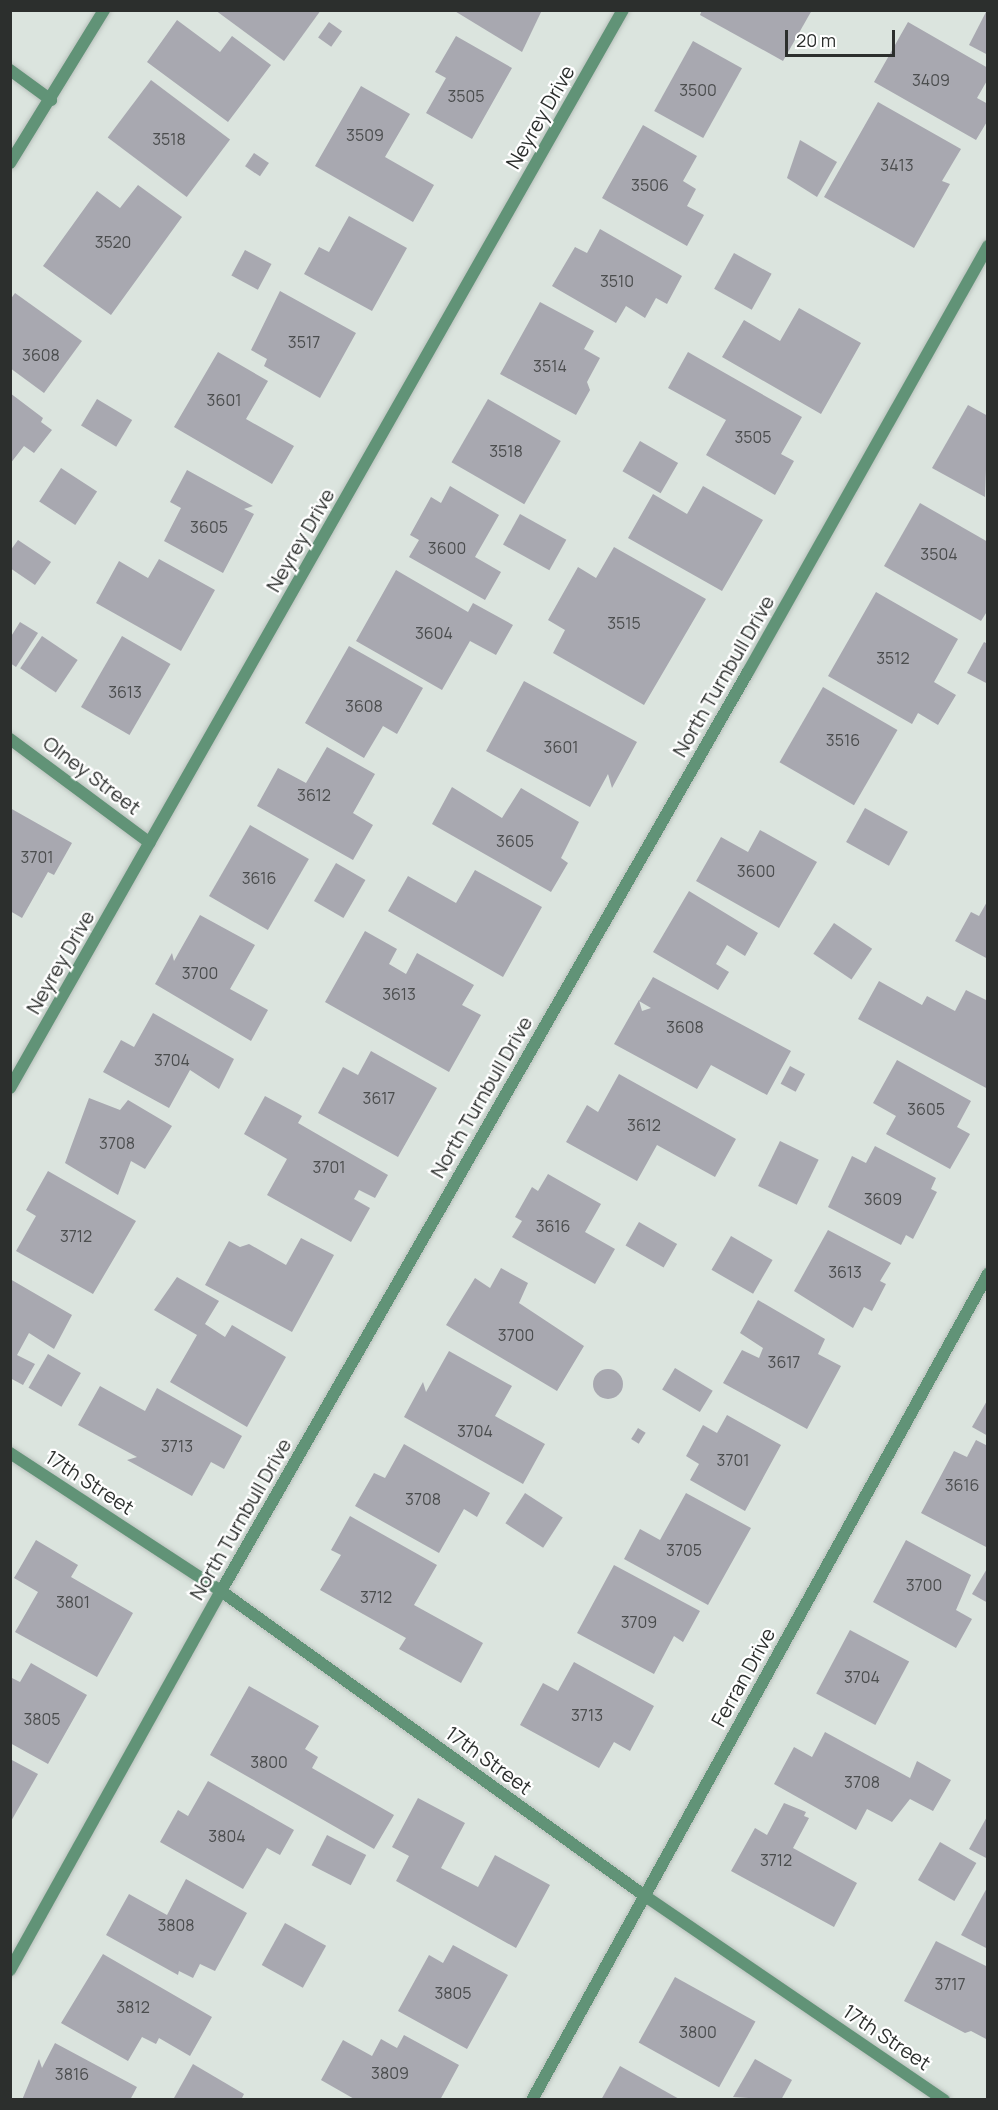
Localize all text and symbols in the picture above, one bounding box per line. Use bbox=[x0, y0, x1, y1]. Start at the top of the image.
scale bar bbox=[788, 18, 898, 56]
text: 20 m bbox=[796, 28, 836, 52]
street label: Neyrey Drive bbox=[501, 61, 579, 173]
house number: 3409 bbox=[912, 70, 950, 90]
house number: 3500 bbox=[679, 80, 717, 100]
house number: 3505 bbox=[447, 86, 485, 106]
house number: 3509 bbox=[346, 125, 384, 145]
house number: 3518 bbox=[152, 129, 186, 149]
house number: 3413 bbox=[880, 155, 914, 175]
house number: 3506 bbox=[631, 175, 669, 195]
house number: 3520 bbox=[95, 232, 131, 252]
house number: 3510 bbox=[600, 271, 634, 291]
house number: 3517 bbox=[288, 332, 320, 352]
house number: 3608 bbox=[22, 345, 60, 365]
house number: 3514 bbox=[533, 356, 567, 376]
house number: 3601 bbox=[207, 390, 241, 410]
house number: 3505 bbox=[734, 427, 772, 447]
house number: 3518 bbox=[489, 441, 523, 461]
street label: Neyrey Drive bbox=[261, 484, 339, 596]
house number: 3605 bbox=[190, 517, 228, 537]
house number: 3600 bbox=[428, 538, 466, 558]
house number: 3504 bbox=[920, 544, 958, 564]
street label: North Turnbull Drive bbox=[667, 591, 779, 761]
house number: 3515 bbox=[607, 613, 641, 633]
house number: 3604 bbox=[415, 623, 453, 643]
house number: 3512 bbox=[876, 648, 910, 668]
house number: 3613 bbox=[108, 682, 142, 702]
house number: 3608 bbox=[345, 696, 383, 716]
house number: 3516 bbox=[826, 730, 860, 750]
street label: Olney Street bbox=[39, 731, 145, 819]
house number: 3601 bbox=[544, 737, 578, 757]
house number: 3612 bbox=[297, 785, 331, 805]
house number: 3605 bbox=[496, 831, 534, 851]
house number: 3701 bbox=[21, 847, 53, 867]
house number: 3600 bbox=[737, 861, 775, 881]
house number: 3616 bbox=[242, 868, 276, 888]
street label: Neyrey Drive bbox=[21, 906, 99, 1018]
house number: 3700 bbox=[182, 963, 218, 983]
house number: 3613 bbox=[382, 984, 416, 1004]
street label: North Turnbull Drive bbox=[425, 1012, 537, 1182]
house number: 3608 bbox=[666, 1017, 704, 1037]
house number: 3704 bbox=[154, 1050, 190, 1070]
house number: 3617 bbox=[363, 1088, 395, 1108]
house number: 3605 bbox=[907, 1099, 945, 1119]
house number: 3612 bbox=[627, 1115, 661, 1135]
house number: 3708 bbox=[99, 1133, 135, 1153]
house number: 3701 bbox=[313, 1157, 345, 1177]
house number: 3609 bbox=[864, 1189, 902, 1209]
house number: 3616 bbox=[536, 1216, 570, 1236]
house number: 3712 bbox=[60, 1226, 92, 1246]
house number: 3613 bbox=[828, 1262, 862, 1282]
house number: 3700 bbox=[498, 1325, 534, 1345]
house number: 3617 bbox=[768, 1352, 800, 1372]
house number: 3704 bbox=[457, 1421, 493, 1441]
street label: North Turnbull Drive bbox=[184, 1434, 296, 1604]
house number: 3713 bbox=[161, 1436, 193, 1456]
street label: 17th Street bbox=[41, 1445, 139, 1519]
house number: 3701 bbox=[717, 1450, 749, 1470]
house number: 3616 bbox=[945, 1475, 979, 1495]
house number: 3708 bbox=[405, 1489, 441, 1509]
house number: 3705 bbox=[666, 1540, 702, 1560]
house number: 3700 bbox=[906, 1575, 942, 1595]
house number: 3712 bbox=[360, 1587, 392, 1607]
house number: 3801 bbox=[56, 1592, 90, 1612]
house number: 3709 bbox=[621, 1612, 657, 1632]
street label: Ferran Drive bbox=[706, 1623, 780, 1731]
house number: 3704 bbox=[844, 1667, 880, 1687]
house number: 3713 bbox=[571, 1705, 603, 1725]
house number: 3805 bbox=[23, 1709, 61, 1729]
street label: 17th Street bbox=[441, 1721, 537, 1799]
house number: 3800 bbox=[250, 1752, 288, 1772]
house number: 3708 bbox=[844, 1772, 880, 1792]
house number: 3804 bbox=[208, 1826, 246, 1846]
house number: 3712 bbox=[760, 1850, 792, 1870]
house number: 3808 bbox=[157, 1915, 195, 1935]
house number: 3717 bbox=[934, 1974, 966, 1994]
house number: 3805 bbox=[434, 1983, 472, 2003]
house number: 3812 bbox=[116, 1997, 150, 2017]
street label: 17th Street bbox=[839, 1999, 935, 2075]
house number: 3800 bbox=[679, 2022, 717, 2042]
house number: 3809 bbox=[371, 2063, 409, 2083]
house number: 3816 bbox=[55, 2064, 89, 2084]

